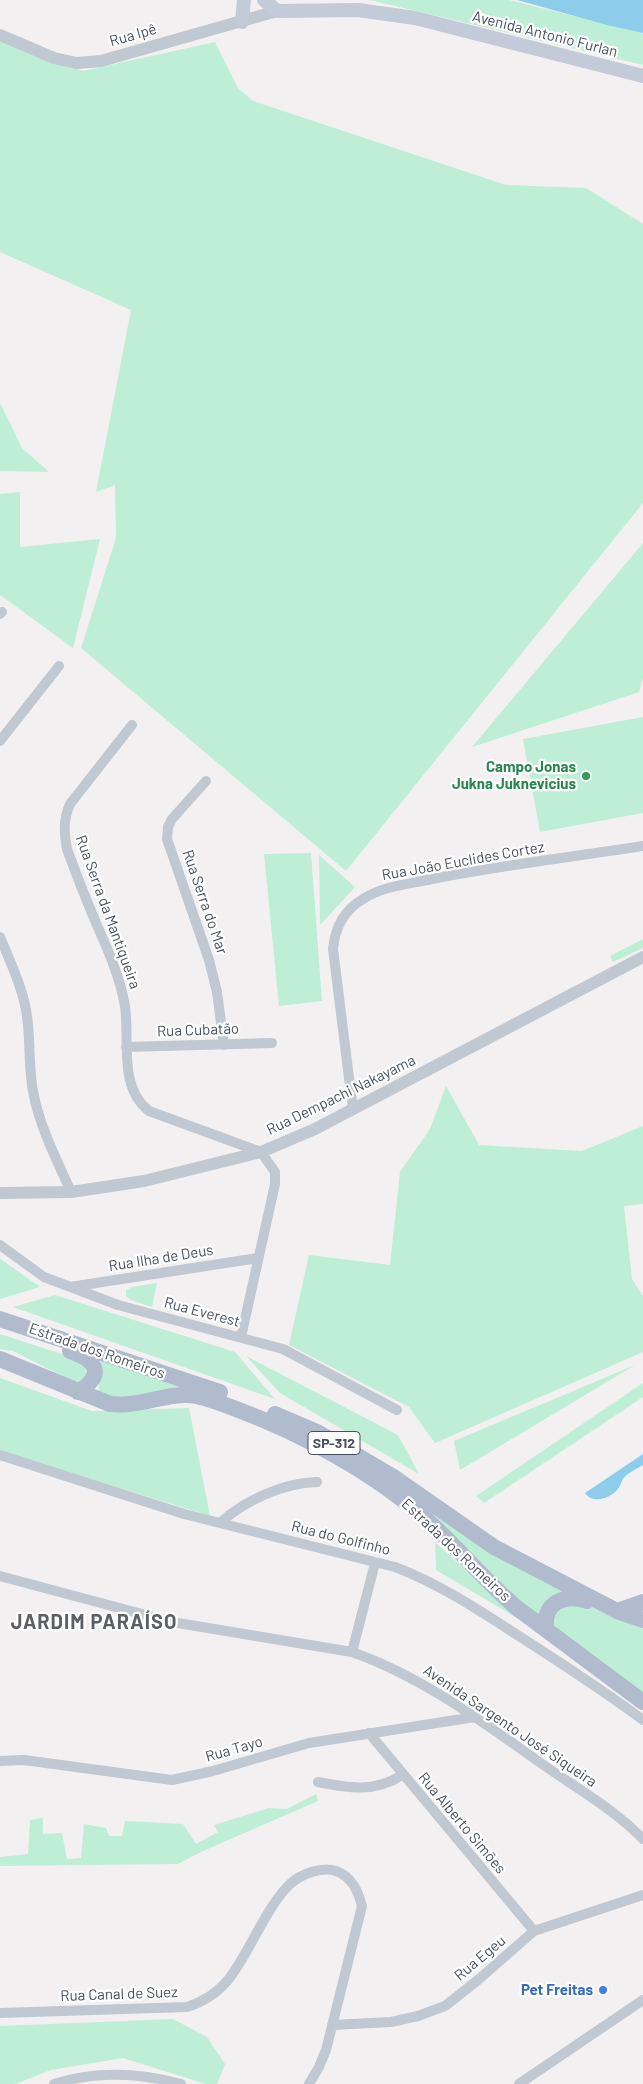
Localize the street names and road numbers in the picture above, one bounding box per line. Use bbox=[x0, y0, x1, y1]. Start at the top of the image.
street label: Avenida Antonio Furlan bbox=[471, 7, 619, 61]
street label: Rua Ipê bbox=[107, 20, 159, 50]
street label: Rua Serra da Mantiqueira bbox=[72, 833, 144, 991]
street label: Rua João Euclides Cortez bbox=[380, 838, 546, 884]
street label: Rua Serra do Mar bbox=[179, 847, 231, 957]
street label: Rua Cubatão bbox=[157, 1020, 239, 1040]
street label: Rua Dempachi Nakayama bbox=[264, 1051, 418, 1139]
street label: Rua Ilha de Deus bbox=[107, 1241, 215, 1275]
street label: Rua Everest bbox=[162, 1293, 242, 1331]
street label: Estrada dos Romeiros bbox=[27, 1319, 167, 1383]
road number: SP-312 bbox=[308, 1432, 360, 1455]
street label: Estrada dos Romeiros bbox=[398, 1495, 514, 1605]
street label: Rua do Golfinho bbox=[290, 1517, 392, 1559]
street label: Avenida Sargento José Siqueira bbox=[420, 1661, 600, 1791]
street label: Rua Tayo bbox=[203, 1732, 265, 1766]
street label: Rua Alberto Simões bbox=[414, 1769, 510, 1877]
street label: Rua Egeu bbox=[451, 1931, 509, 1985]
street label: Rua Canal de Suez bbox=[60, 1983, 178, 2005]

